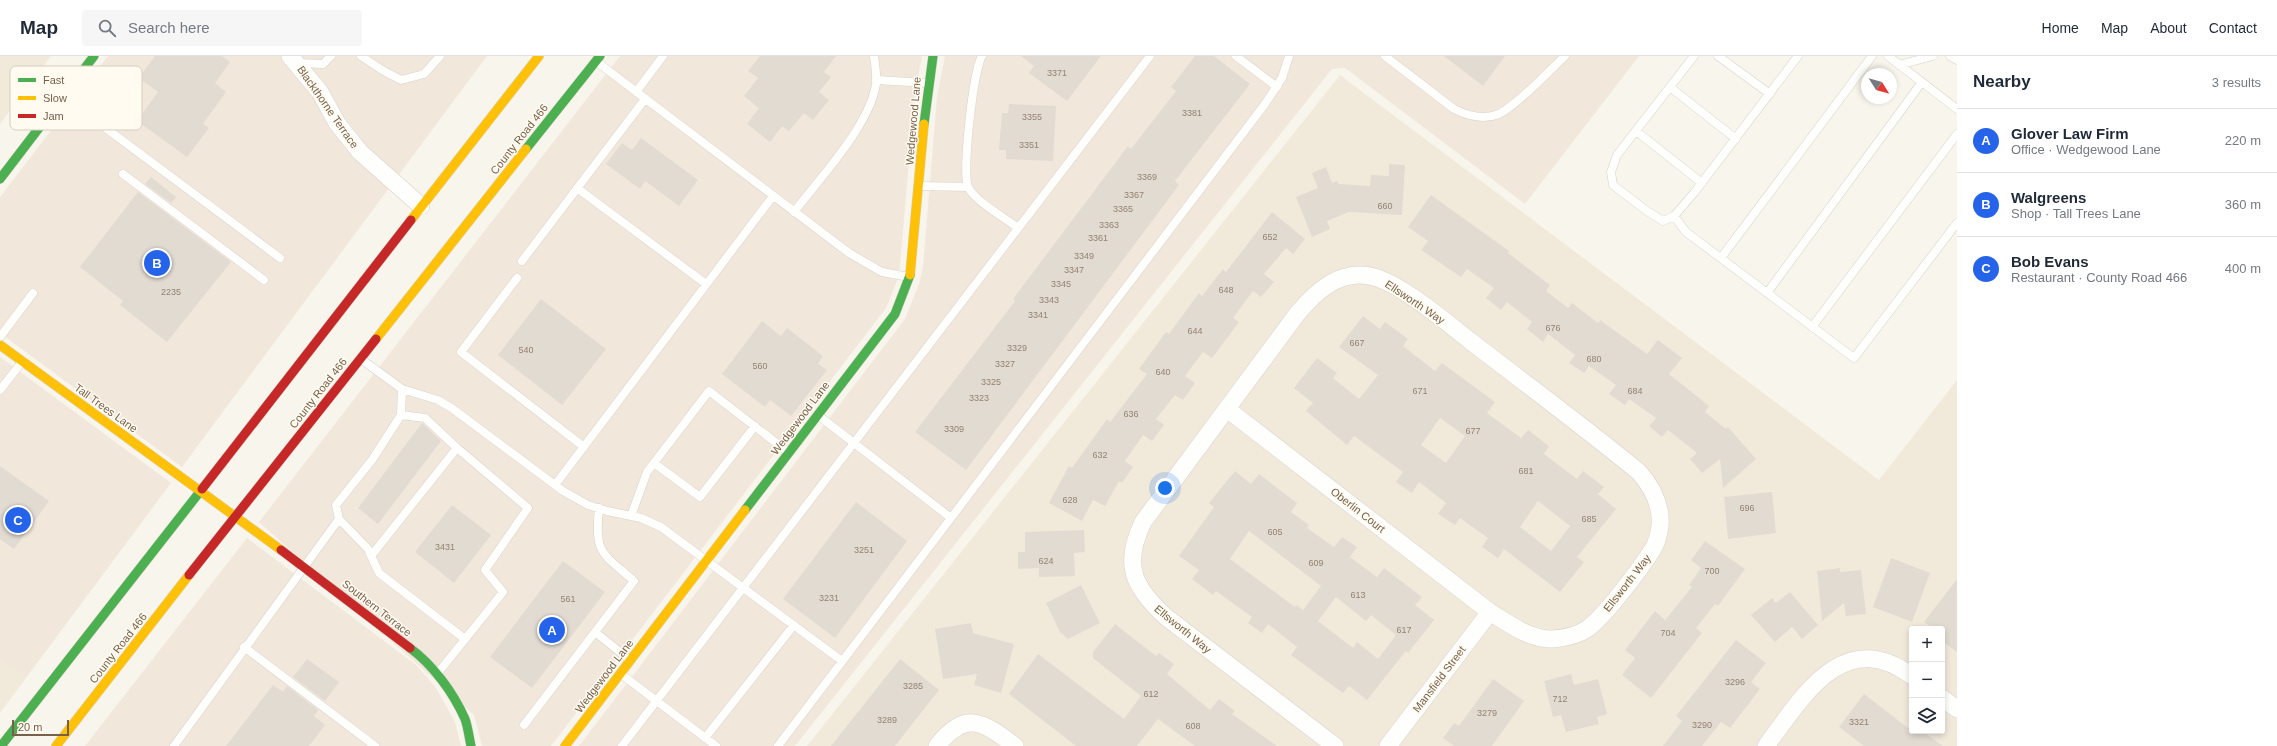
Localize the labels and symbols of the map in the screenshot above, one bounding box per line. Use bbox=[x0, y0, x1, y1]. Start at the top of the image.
street label: Blackthorne Terrace bbox=[295, 64, 361, 150]
legend bbox=[10, 66, 142, 130]
house number: 3371 bbox=[1047, 68, 1067, 78]
north arrow bbox=[1861, 68, 1897, 104]
text: Fast bbox=[43, 74, 64, 86]
street label: Wedgewood Lane bbox=[903, 76, 923, 166]
text: Slow bbox=[43, 92, 67, 104]
street label: County Road 466 bbox=[488, 102, 550, 176]
house number: 3381 bbox=[1182, 108, 1202, 118]
text: Jam bbox=[43, 110, 64, 122]
house number: 3355 bbox=[1022, 112, 1042, 122]
house number: 3351 bbox=[1019, 140, 1039, 150]
house number: 3369 bbox=[1137, 172, 1157, 182]
house number: 3367 bbox=[1124, 190, 1144, 200]
house number: 660 bbox=[1377, 201, 1393, 211]
house number: 3365 bbox=[1113, 204, 1133, 214]
house number: 3363 bbox=[1099, 220, 1119, 230]
house number: 652 bbox=[1262, 232, 1278, 242]
house number: 3361 bbox=[1088, 233, 1108, 243]
pin: B bbox=[144, 248, 170, 278]
house number: 3349 bbox=[1074, 251, 1094, 261]
house number: 3347 bbox=[1064, 265, 1084, 275]
street label: Ellsworth Way bbox=[1383, 278, 1447, 327]
house number: 3345 bbox=[1051, 279, 1071, 289]
house number: 648 bbox=[1218, 285, 1234, 295]
house number: 2235 bbox=[161, 287, 181, 297]
house number: 3343 bbox=[1039, 295, 1059, 305]
house number: 3341 bbox=[1028, 310, 1048, 320]
house number: 676 bbox=[1545, 323, 1561, 333]
house number: 644 bbox=[1187, 326, 1203, 336]
house number: 667 bbox=[1349, 338, 1365, 348]
house number: 3329 bbox=[1007, 343, 1027, 353]
house number: 540 bbox=[518, 345, 534, 355]
house number: 680 bbox=[1586, 354, 1602, 364]
street label: County Road 466 bbox=[287, 356, 349, 430]
house number: 3327 bbox=[995, 359, 1015, 369]
house number: 560 bbox=[752, 361, 768, 371]
house number: 640 bbox=[1155, 367, 1171, 377]
house number: 3325 bbox=[981, 377, 1001, 387]
street label: Wedgewood Lane bbox=[769, 379, 831, 457]
street label: Tall Trees Lane bbox=[72, 381, 140, 435]
house number: 671 bbox=[1412, 386, 1428, 396]
house number: 684 bbox=[1627, 386, 1643, 396]
house number: 3323 bbox=[969, 393, 989, 403]
house number: 636 bbox=[1123, 409, 1139, 419]
house number: 3309 bbox=[944, 424, 964, 434]
house number: 677 bbox=[1465, 426, 1481, 436]
house number: 632 bbox=[1092, 450, 1108, 460]
house number: 681 bbox=[1518, 466, 1534, 476]
your location bbox=[1155, 478, 1175, 498]
street label: Oberlin Court bbox=[1329, 485, 1387, 535]
house number: 628 bbox=[1062, 495, 1078, 505]
house number: 696 bbox=[1739, 503, 1755, 513]
pin: C bbox=[5, 505, 31, 535]
house number: 685 bbox=[1581, 514, 1597, 524]
house number: 605 bbox=[1267, 527, 1283, 537]
house number: 3431 bbox=[435, 542, 455, 552]
house number: 3251 bbox=[854, 545, 874, 555]
street label: Ellsworth Way bbox=[1601, 552, 1653, 614]
house number: 624 bbox=[1038, 556, 1054, 566]
house number: 609 bbox=[1308, 558, 1324, 568]
house number: 700 bbox=[1704, 566, 1720, 576]
street label: Southern Terrace bbox=[340, 577, 414, 639]
house number: 613 bbox=[1350, 590, 1366, 600]
house number: 3231 bbox=[819, 593, 839, 603]
house number: 561 bbox=[560, 594, 576, 604]
street label: Ellsworth Way bbox=[1152, 603, 1214, 656]
street label: County Road 466 bbox=[87, 611, 149, 685]
pin: A bbox=[539, 615, 565, 645]
house number: 617 bbox=[1396, 625, 1412, 635]
house number: 704 bbox=[1660, 628, 1676, 638]
street label: Wedgewood Lane bbox=[573, 637, 635, 715]
street label: Mansfield Street bbox=[1410, 644, 1468, 714]
house number: 3296 bbox=[1725, 677, 1745, 687]
house number: 3285 bbox=[903, 681, 923, 691]
house number: 612 bbox=[1143, 689, 1159, 699]
house number: 712 bbox=[1552, 694, 1568, 704]
house number: 3279 bbox=[1477, 708, 1497, 718]
house number: 3289 bbox=[877, 715, 897, 725]
house number: 3321 bbox=[1849, 717, 1869, 727]
scale bar bbox=[12, 718, 69, 737]
house number: 3290 bbox=[1692, 720, 1712, 730]
house number: 608 bbox=[1185, 721, 1201, 731]

